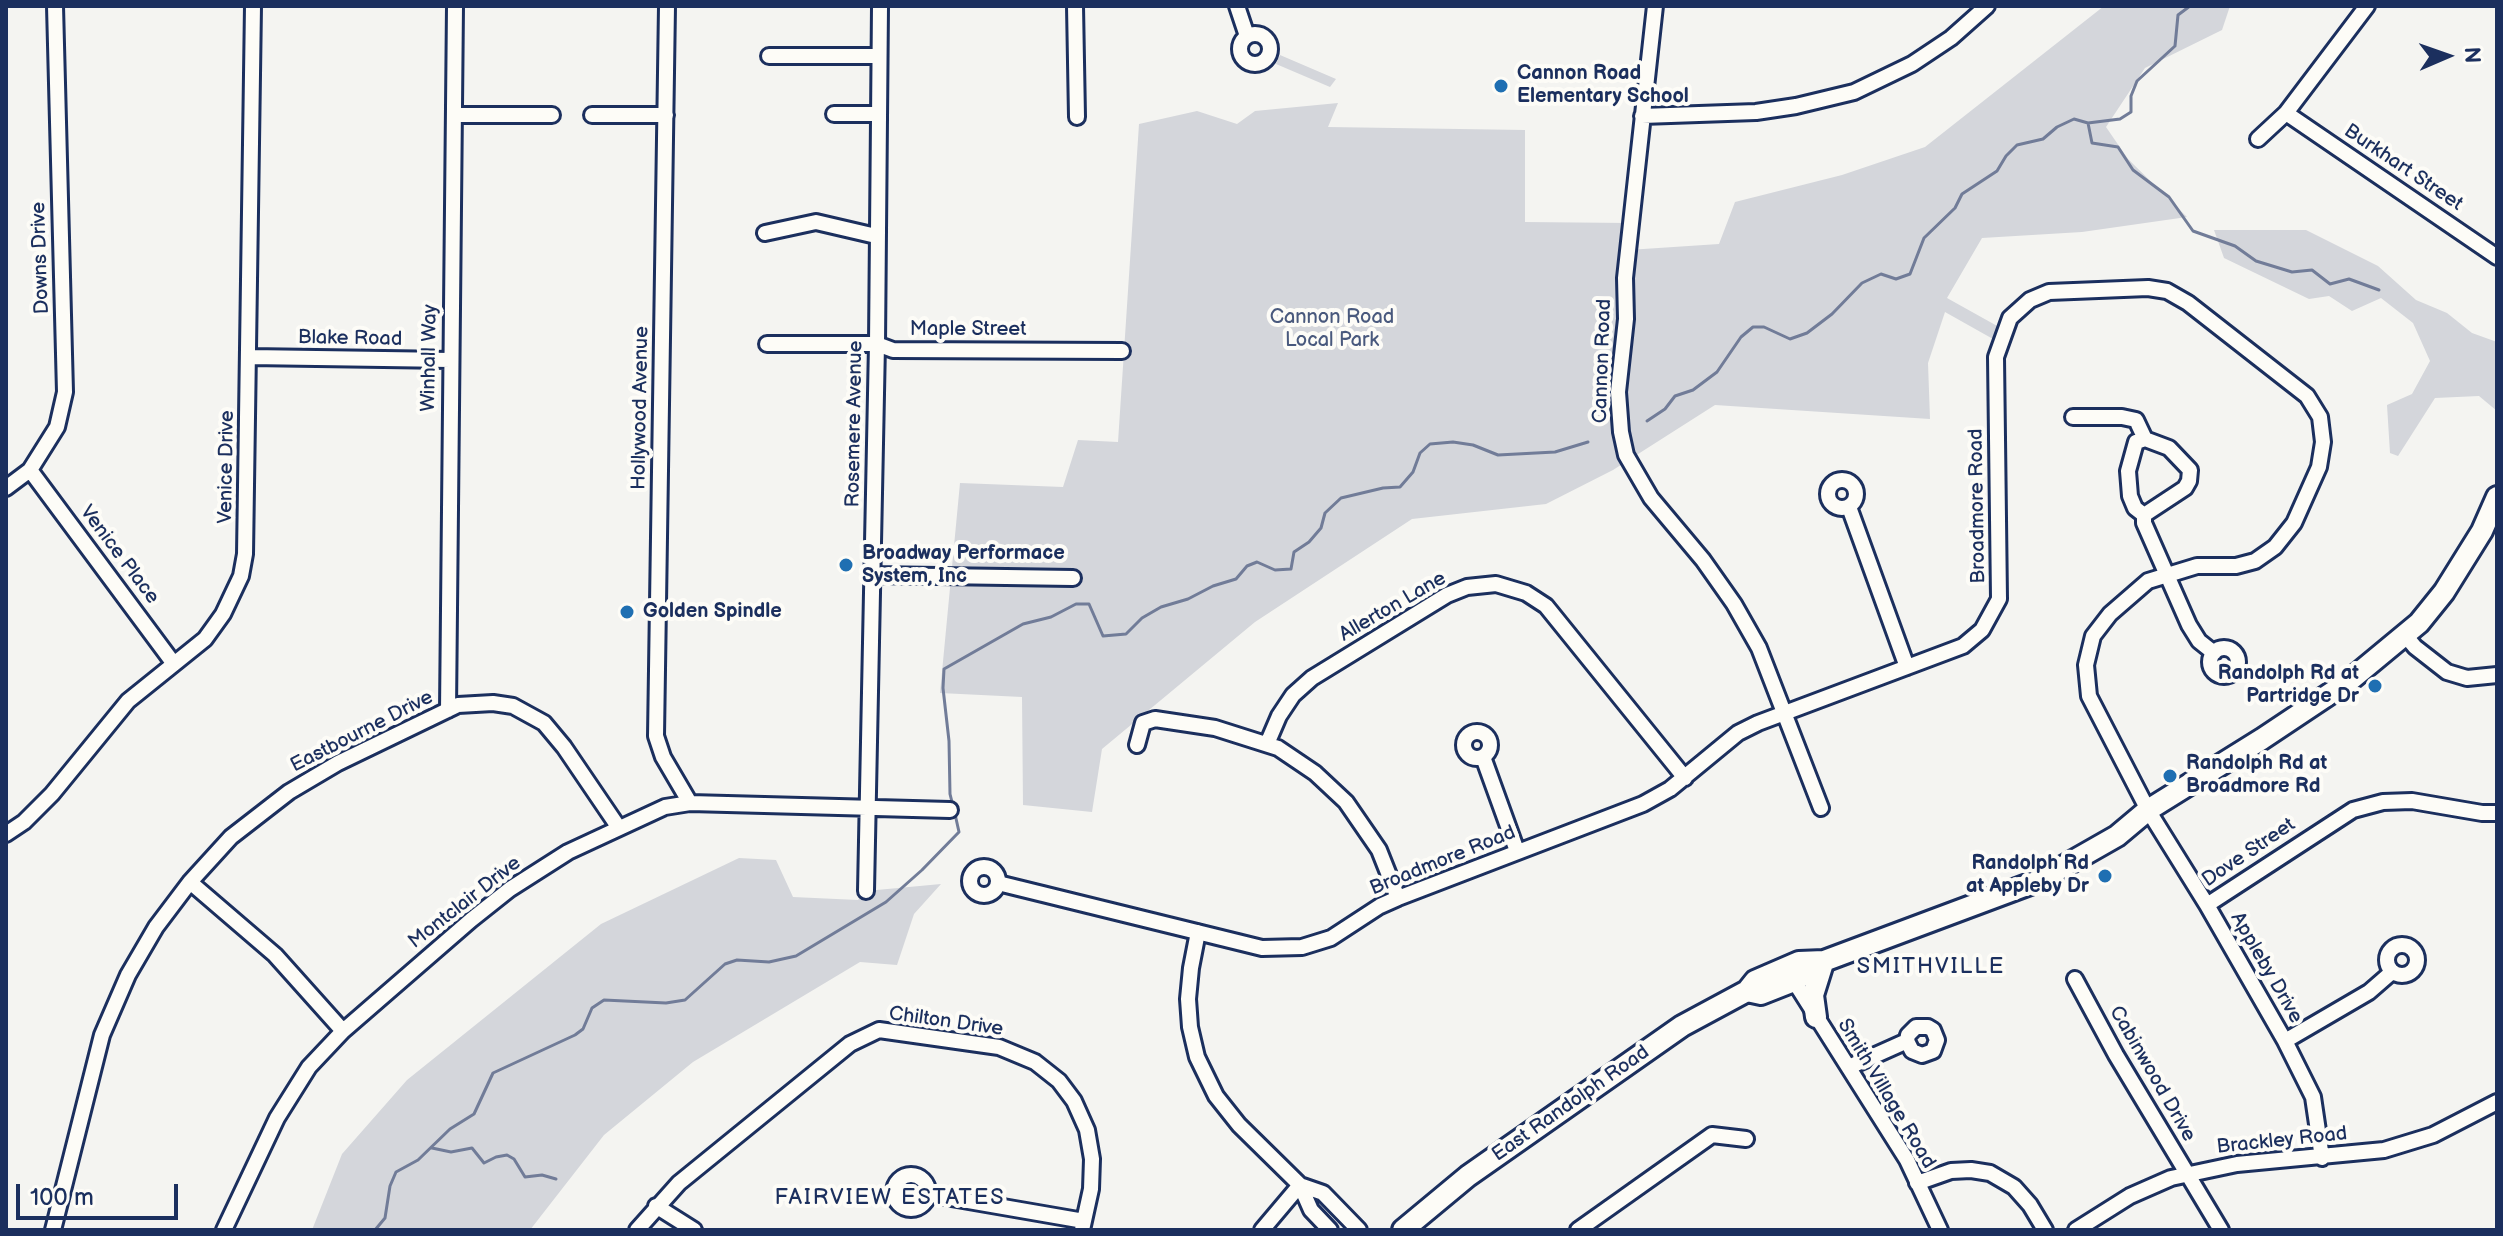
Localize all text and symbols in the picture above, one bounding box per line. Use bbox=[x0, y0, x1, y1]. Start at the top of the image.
north arrow bbox=[2407, 16, 2487, 96]
text: N bbox=[2458, 46, 2485, 64]
place label: Cannon Road Elementary School bbox=[1517, 62, 1689, 109]
marker: Cannon Road Elementary School bbox=[1492, 77, 1510, 95]
street label: Burkhart Street bbox=[2339, 119, 2467, 217]
street label: Downs Drive bbox=[27, 201, 55, 315]
street label: Cannon Road bbox=[1589, 298, 1617, 424]
street label: Winhall Way bbox=[417, 304, 443, 412]
park label: Cannon Road Local Park bbox=[1270, 306, 1394, 353]
street label: Maple Street bbox=[910, 318, 1026, 342]
street label: Blake Road bbox=[298, 326, 402, 352]
street label: Hollywood Avenue bbox=[628, 326, 654, 490]
street label: Rosemere Avenue bbox=[842, 340, 868, 508]
street label: Venice Drive bbox=[214, 410, 240, 524]
street label: Broadmore Road bbox=[1965, 428, 1991, 584]
street label: Venice Place bbox=[74, 501, 164, 609]
place label: Broadway Performace System, Inc bbox=[862, 542, 1065, 589]
marker: Broadway Performace System, Inc bbox=[837, 556, 855, 574]
street label: Allerton Lane bbox=[1335, 567, 1451, 647]
place label: Golden Spindle bbox=[643, 600, 782, 624]
marker: Golden Spindle bbox=[618, 603, 636, 621]
place label: Randolph Rd at Partridge Dr bbox=[2218, 662, 2359, 709]
marker: Randolph Rd at Partridge Dr bbox=[2366, 677, 2384, 695]
street label: Eastbourne Drive bbox=[287, 686, 437, 778]
place label: Randolph Rd at Broadmore Rd bbox=[2186, 752, 2327, 799]
marker: Randolph Rd at Broadmore Rd bbox=[2161, 767, 2179, 785]
street label: Dove Street bbox=[2198, 813, 2300, 893]
street label: Broadmore Road bbox=[1367, 821, 1519, 901]
street label: Montclair Drive bbox=[404, 852, 526, 954]
place label: Randolph Rd at Appleby Dr bbox=[1966, 852, 2089, 899]
marker: Randolph Rd at Appleby Dr bbox=[2096, 867, 2114, 885]
street label: Appleby Drive bbox=[2225, 908, 2307, 1028]
district label: SMITHVILLE bbox=[1857, 954, 2005, 980]
street label: Chilton Drive bbox=[887, 1002, 1005, 1042]
street label: Cabinwood Drive bbox=[2103, 1002, 2201, 1146]
street label: Smith Village Road bbox=[1832, 1015, 1940, 1173]
street label: East Randolph Road bbox=[1488, 1041, 1654, 1167]
street label: Brackley Road bbox=[2216, 1122, 2348, 1160]
scale bar bbox=[20, 1168, 182, 1218]
text: 100 m bbox=[30, 1183, 94, 1212]
district label: FAIRVIEW ESTATES bbox=[774, 1185, 1006, 1211]

